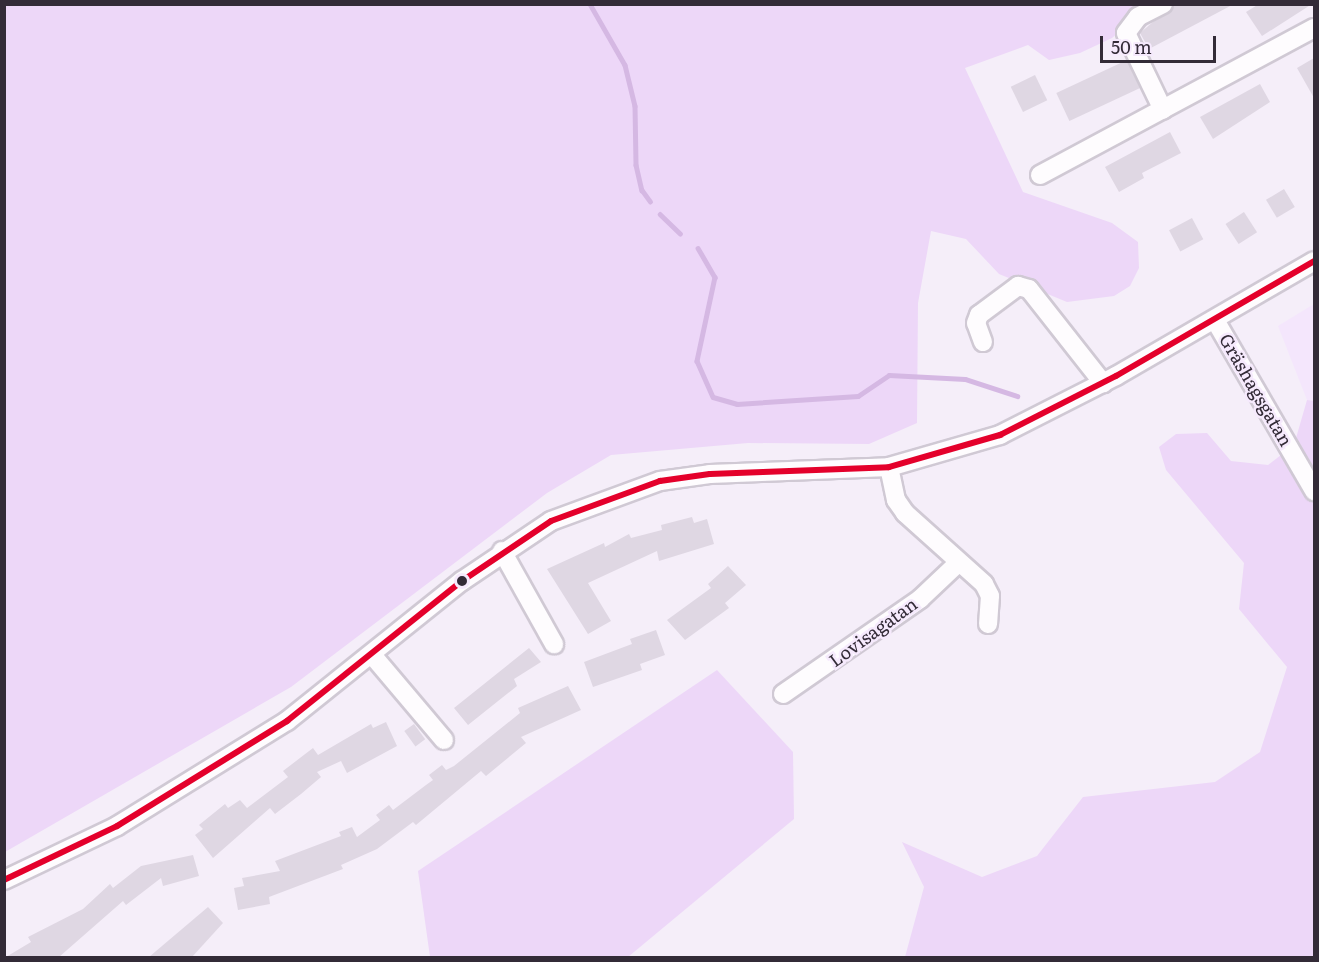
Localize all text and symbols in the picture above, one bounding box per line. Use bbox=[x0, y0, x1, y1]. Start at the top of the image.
scale bar bbox=[1103, 24, 1218, 62]
text: 50 m bbox=[1111, 33, 1152, 60]
street label: Gräshagsgatan bbox=[1215, 330, 1297, 450]
unlabelled marker bbox=[456, 575, 468, 587]
street label: Lovisagatan bbox=[825, 593, 921, 671]

